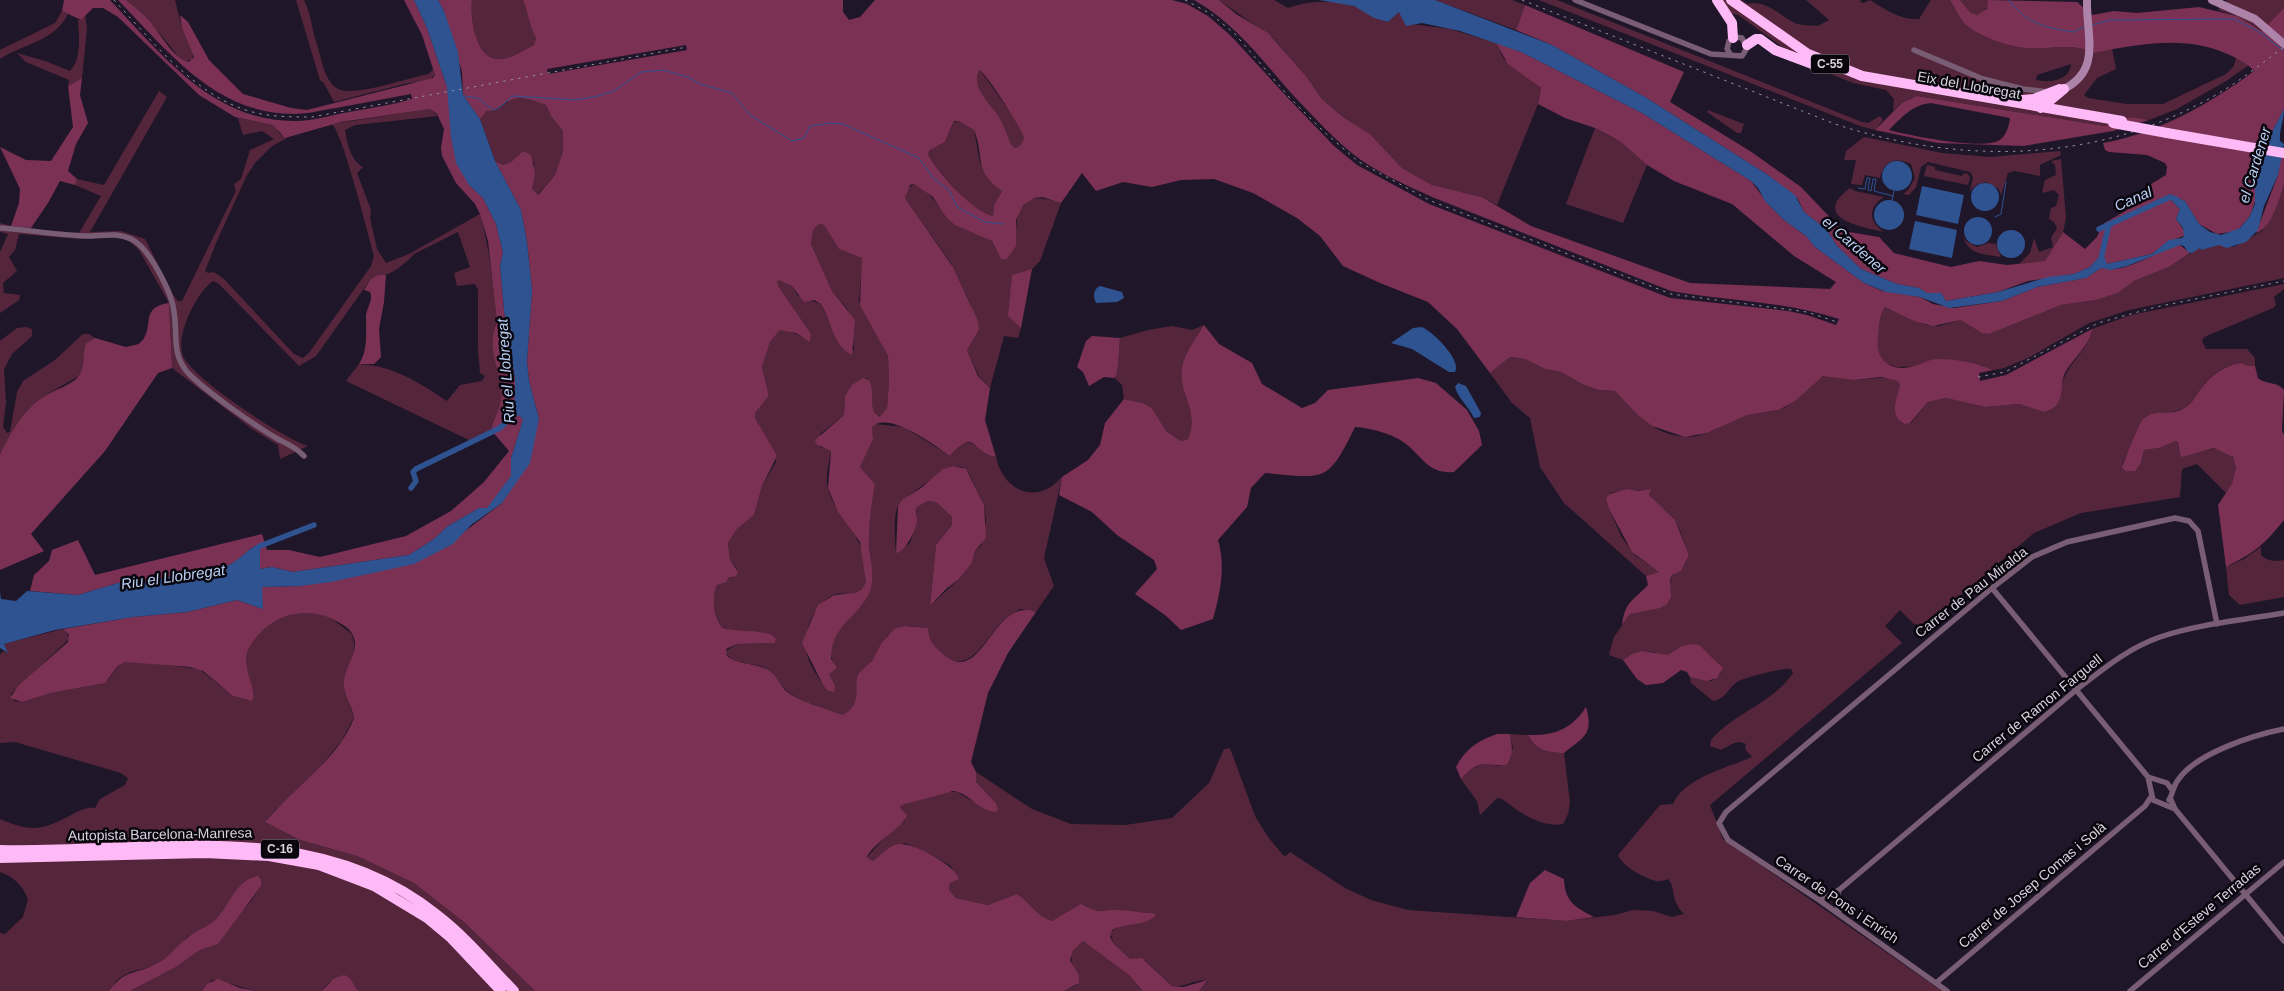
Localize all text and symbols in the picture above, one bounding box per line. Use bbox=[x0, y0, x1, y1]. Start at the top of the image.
road number: C-55 bbox=[1811, 54, 1849, 74]
street label: Eix del Llobregat bbox=[1916, 68, 2022, 102]
water label: el Cardener bbox=[2235, 124, 2274, 205]
water label: Canal bbox=[2111, 183, 2155, 214]
water label: el Cardener bbox=[1819, 212, 1890, 277]
water label: Riu el Llobregat bbox=[493, 317, 518, 424]
street label: Carrer de Pau Miralda bbox=[1912, 543, 2030, 641]
water label: Riu el Llobregat bbox=[120, 561, 227, 592]
street label: Carrer de Ramon Farguell bbox=[1969, 651, 2105, 765]
street label: Carrer de Josep Comas i Solà bbox=[1955, 818, 2109, 951]
street label: Autopista Barcelona-Manresa bbox=[68, 824, 253, 844]
road number: C-16 bbox=[261, 840, 299, 859]
street label: Carrer de Pons i Enrich bbox=[1772, 852, 1902, 946]
street label: Carrer d'Esteve Terradas bbox=[2135, 860, 2263, 972]

